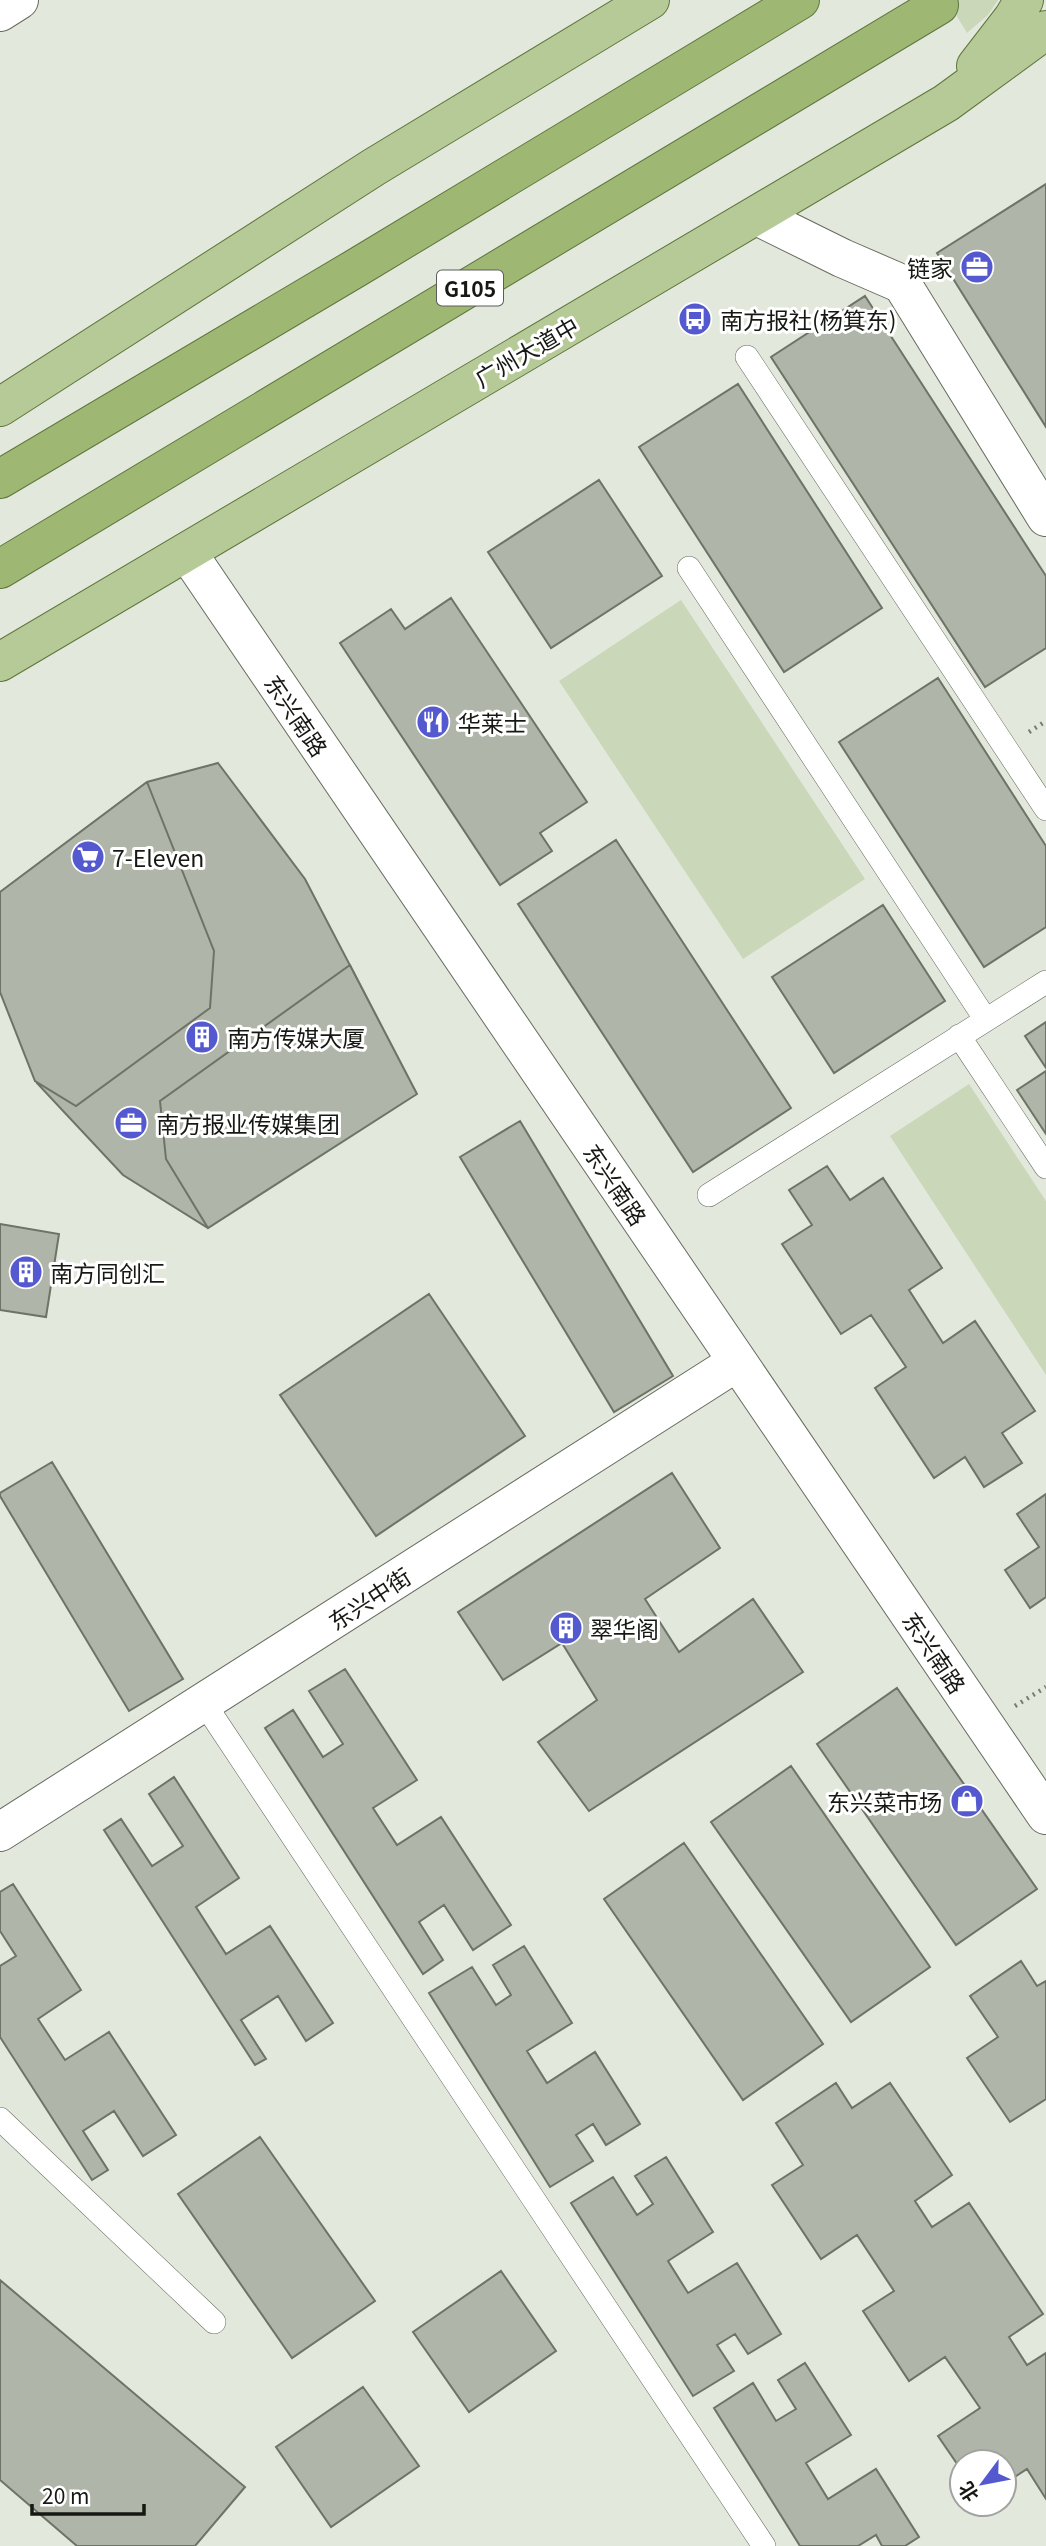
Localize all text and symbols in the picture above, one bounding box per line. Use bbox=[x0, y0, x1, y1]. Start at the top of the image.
office icon: 链家 bbox=[958, 248, 996, 286]
place label: 链家 bbox=[907, 250, 953, 284]
road number: G105 bbox=[437, 270, 503, 306]
bus stop icon: 南方报社(杨箕东) bbox=[676, 300, 714, 338]
place label: 南方报社(杨箕东) bbox=[720, 302, 897, 336]
street label: 广州大道中 bbox=[468, 308, 584, 394]
street label: 东兴南路 bbox=[257, 667, 337, 763]
restaurant icon: 华莱士 bbox=[414, 703, 452, 741]
place label: 华莱士 bbox=[458, 705, 527, 739]
supermarket icon: 7-Eleven bbox=[69, 838, 107, 876]
place label: 7-Eleven bbox=[112, 840, 204, 874]
building icon: 南方传媒大厦 bbox=[183, 1018, 221, 1056]
place label: 南方传媒大厦 bbox=[227, 1020, 365, 1054]
office icon: 南方报业传媒集团 bbox=[112, 1104, 150, 1142]
place label: 南方报业传媒集团 bbox=[156, 1106, 340, 1140]
street label: 东兴南路 bbox=[576, 1136, 656, 1232]
building icon: 南方同创汇 bbox=[7, 1253, 45, 1291]
place label: 南方同创汇 bbox=[50, 1255, 165, 1289]
street label: 东兴中街 bbox=[321, 1559, 417, 1637]
street label: 东兴南路 bbox=[895, 1604, 975, 1700]
building icon: 翠华阁 bbox=[547, 1609, 585, 1647]
place label: 翠华阁 bbox=[590, 1611, 659, 1645]
shop icon: 东兴菜市场 bbox=[948, 1782, 986, 1820]
place label: 东兴菜市场 bbox=[827, 1784, 942, 1818]
north arrow bbox=[948, 2448, 1018, 2518]
scale bar bbox=[32, 2472, 144, 2516]
text: 北 bbox=[951, 2478, 984, 2508]
text: 20 m bbox=[42, 2480, 89, 2510]

